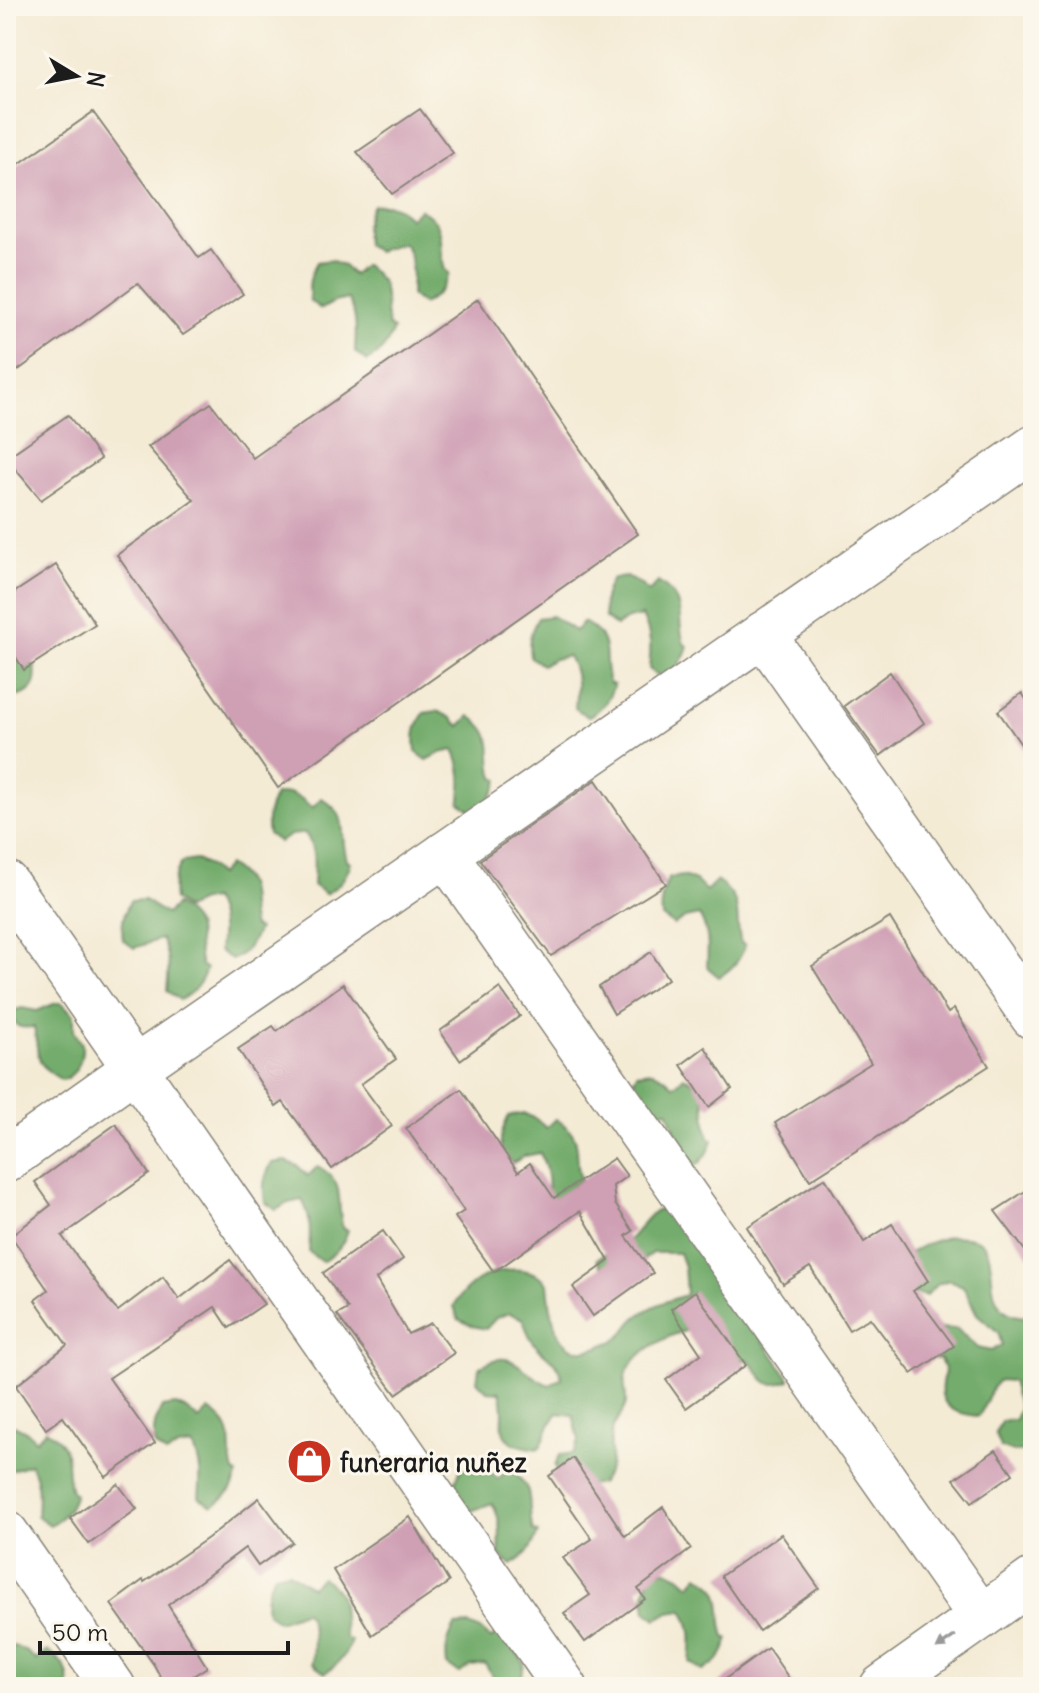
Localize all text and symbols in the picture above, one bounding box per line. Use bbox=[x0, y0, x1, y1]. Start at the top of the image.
north arrow bbox=[36, 36, 116, 116]
text: N bbox=[81, 70, 111, 89]
shop icon: funeraria nuñez bbox=[285, 1438, 333, 1486]
place label: funeraria nuñez bbox=[340, 1446, 528, 1479]
scale bar bbox=[40, 1605, 288, 1655]
text: 50 m bbox=[52, 1617, 108, 1647]
one-way arrow bbox=[936, 1633, 957, 1649]

